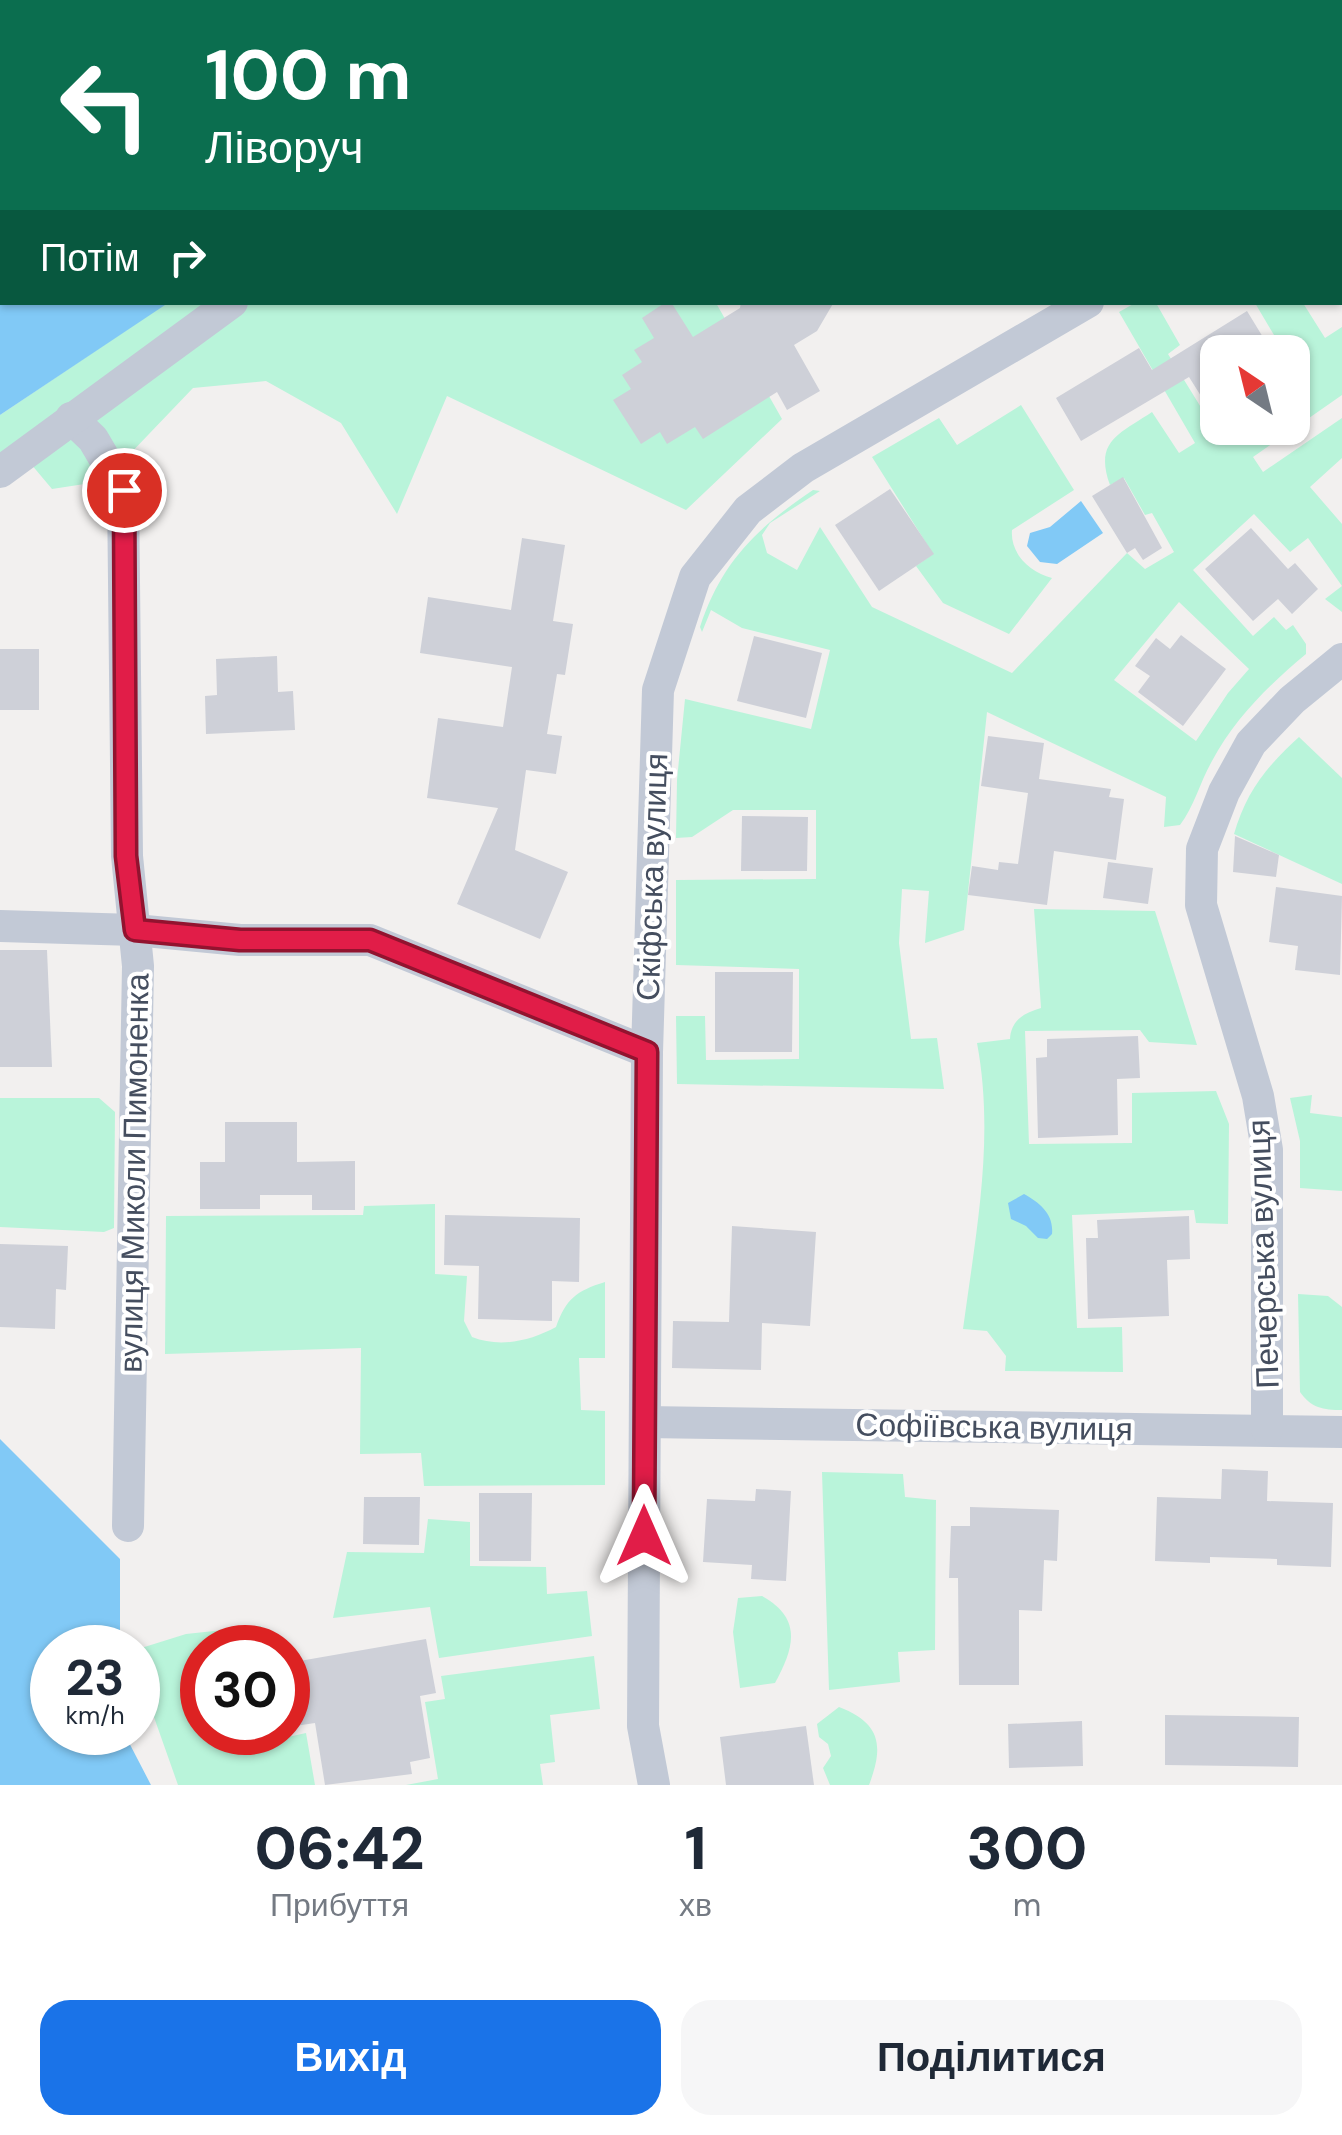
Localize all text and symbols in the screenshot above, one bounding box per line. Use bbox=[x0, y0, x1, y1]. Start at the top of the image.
text: 100 m bbox=[205, 30, 411, 121]
icon: left bbox=[40, 40, 170, 170]
text: Ліворуч bbox=[205, 118, 363, 177]
icon: right bbox=[160, 230, 215, 285]
text: Потім bbox=[40, 233, 140, 283]
north arrow bbox=[1200, 335, 1310, 445]
map controls bbox=[1200, 335, 1310, 445]
pin bbox=[82, 448, 167, 533]
icon: arrive bbox=[97, 463, 152, 518]
street label: Скіфська вулиця bbox=[627, 752, 677, 1002]
street label: вулиця Миколи Пимоненка bbox=[110, 973, 158, 1373]
street label: Печерська вулиця bbox=[1237, 1119, 1289, 1389]
street label: Софіївська вулиця bbox=[855, 1404, 1133, 1450]
position arrow bbox=[592, 1484, 696, 1588]
speed limit sign: 30 bbox=[180, 1625, 310, 1755]
text: 23 bbox=[66, 1645, 125, 1711]
text: km/h bbox=[65, 1699, 125, 1732]
text: 06:42 bbox=[254, 1809, 425, 1888]
text: 1 bbox=[684, 1809, 707, 1888]
text: 300 bbox=[967, 1809, 1087, 1888]
text: Прибуття bbox=[270, 1884, 409, 1926]
text: хв bbox=[679, 1884, 712, 1926]
text: m bbox=[1013, 1884, 1041, 1926]
button: Вихід bbox=[40, 2000, 661, 2115]
button: Поділитися bbox=[681, 2000, 1302, 2115]

